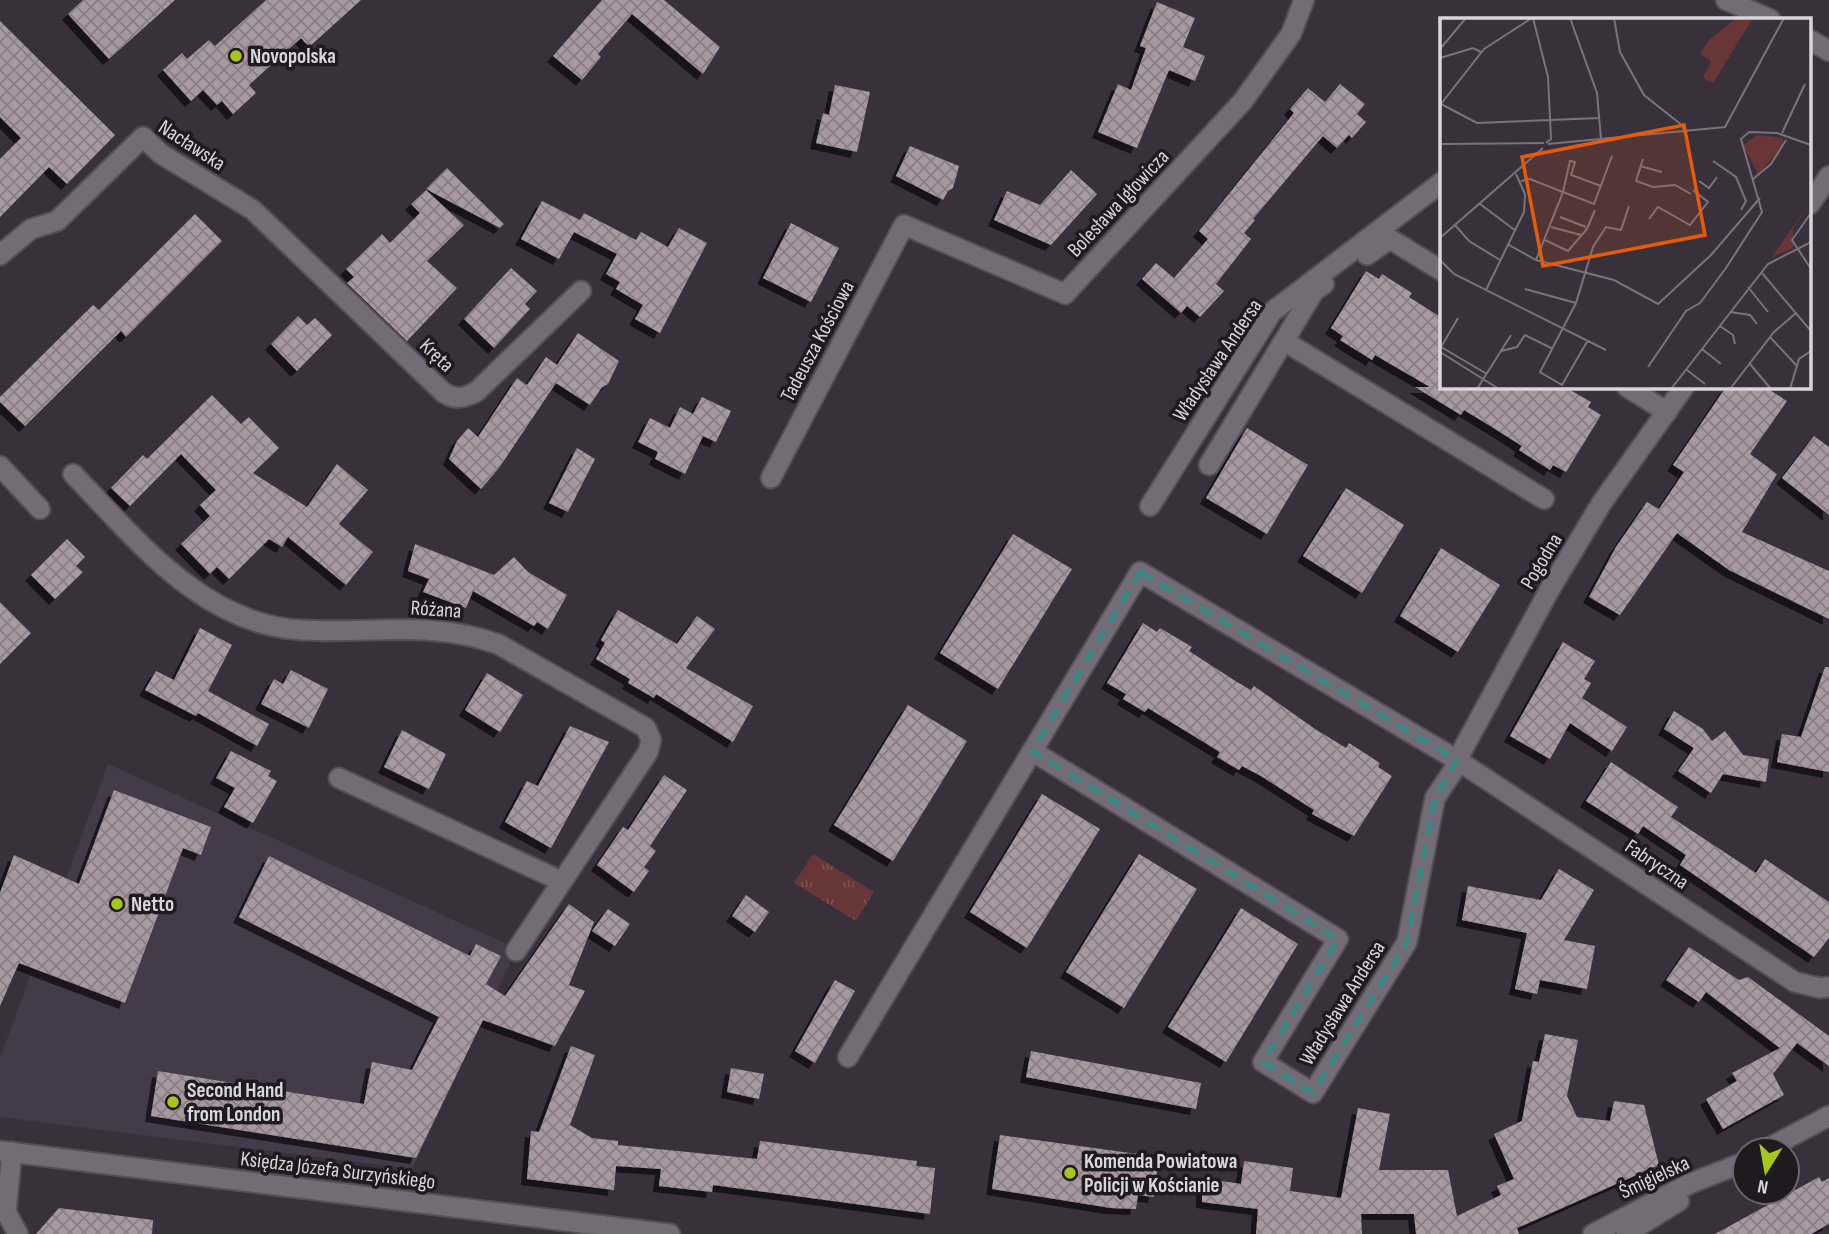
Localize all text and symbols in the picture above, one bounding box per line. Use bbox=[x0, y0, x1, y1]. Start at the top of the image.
inset map bbox=[1440, 18, 1812, 388]
place label: Novopolska bbox=[250, 44, 336, 69]
marker: Novopolska bbox=[228, 48, 244, 64]
street label: Nacławska bbox=[154, 115, 230, 176]
street label: Bolesława Igłowicza bbox=[1062, 145, 1174, 262]
street label: Tadeusza Kościowa bbox=[775, 276, 860, 406]
street label: Władysława Andersa bbox=[1167, 295, 1267, 426]
street label: Kręta bbox=[414, 333, 459, 377]
street label: Pogodna bbox=[1515, 529, 1568, 594]
street label: Różana bbox=[410, 595, 462, 624]
street label: Fabryczna bbox=[1620, 834, 1693, 895]
place label: Netto bbox=[131, 892, 174, 917]
marker: Netto bbox=[109, 896, 125, 912]
street label: Władysława Andersa bbox=[1294, 937, 1391, 1070]
place label: Second Hand from London bbox=[187, 1078, 283, 1127]
marker: Second Hand from London bbox=[165, 1094, 181, 1110]
north arrow bbox=[1731, 1136, 1801, 1206]
street label: Księdza Józefa Surzyńskiego bbox=[239, 1146, 437, 1195]
place label: Komenda Powiatowa Policji w Kościanie bbox=[1084, 1149, 1237, 1198]
street label: Śmigielska bbox=[1615, 1150, 1693, 1205]
marker: Komenda Powiatowa Policji w Kościanie bbox=[1062, 1165, 1078, 1181]
text: N bbox=[1756, 1174, 1770, 1198]

